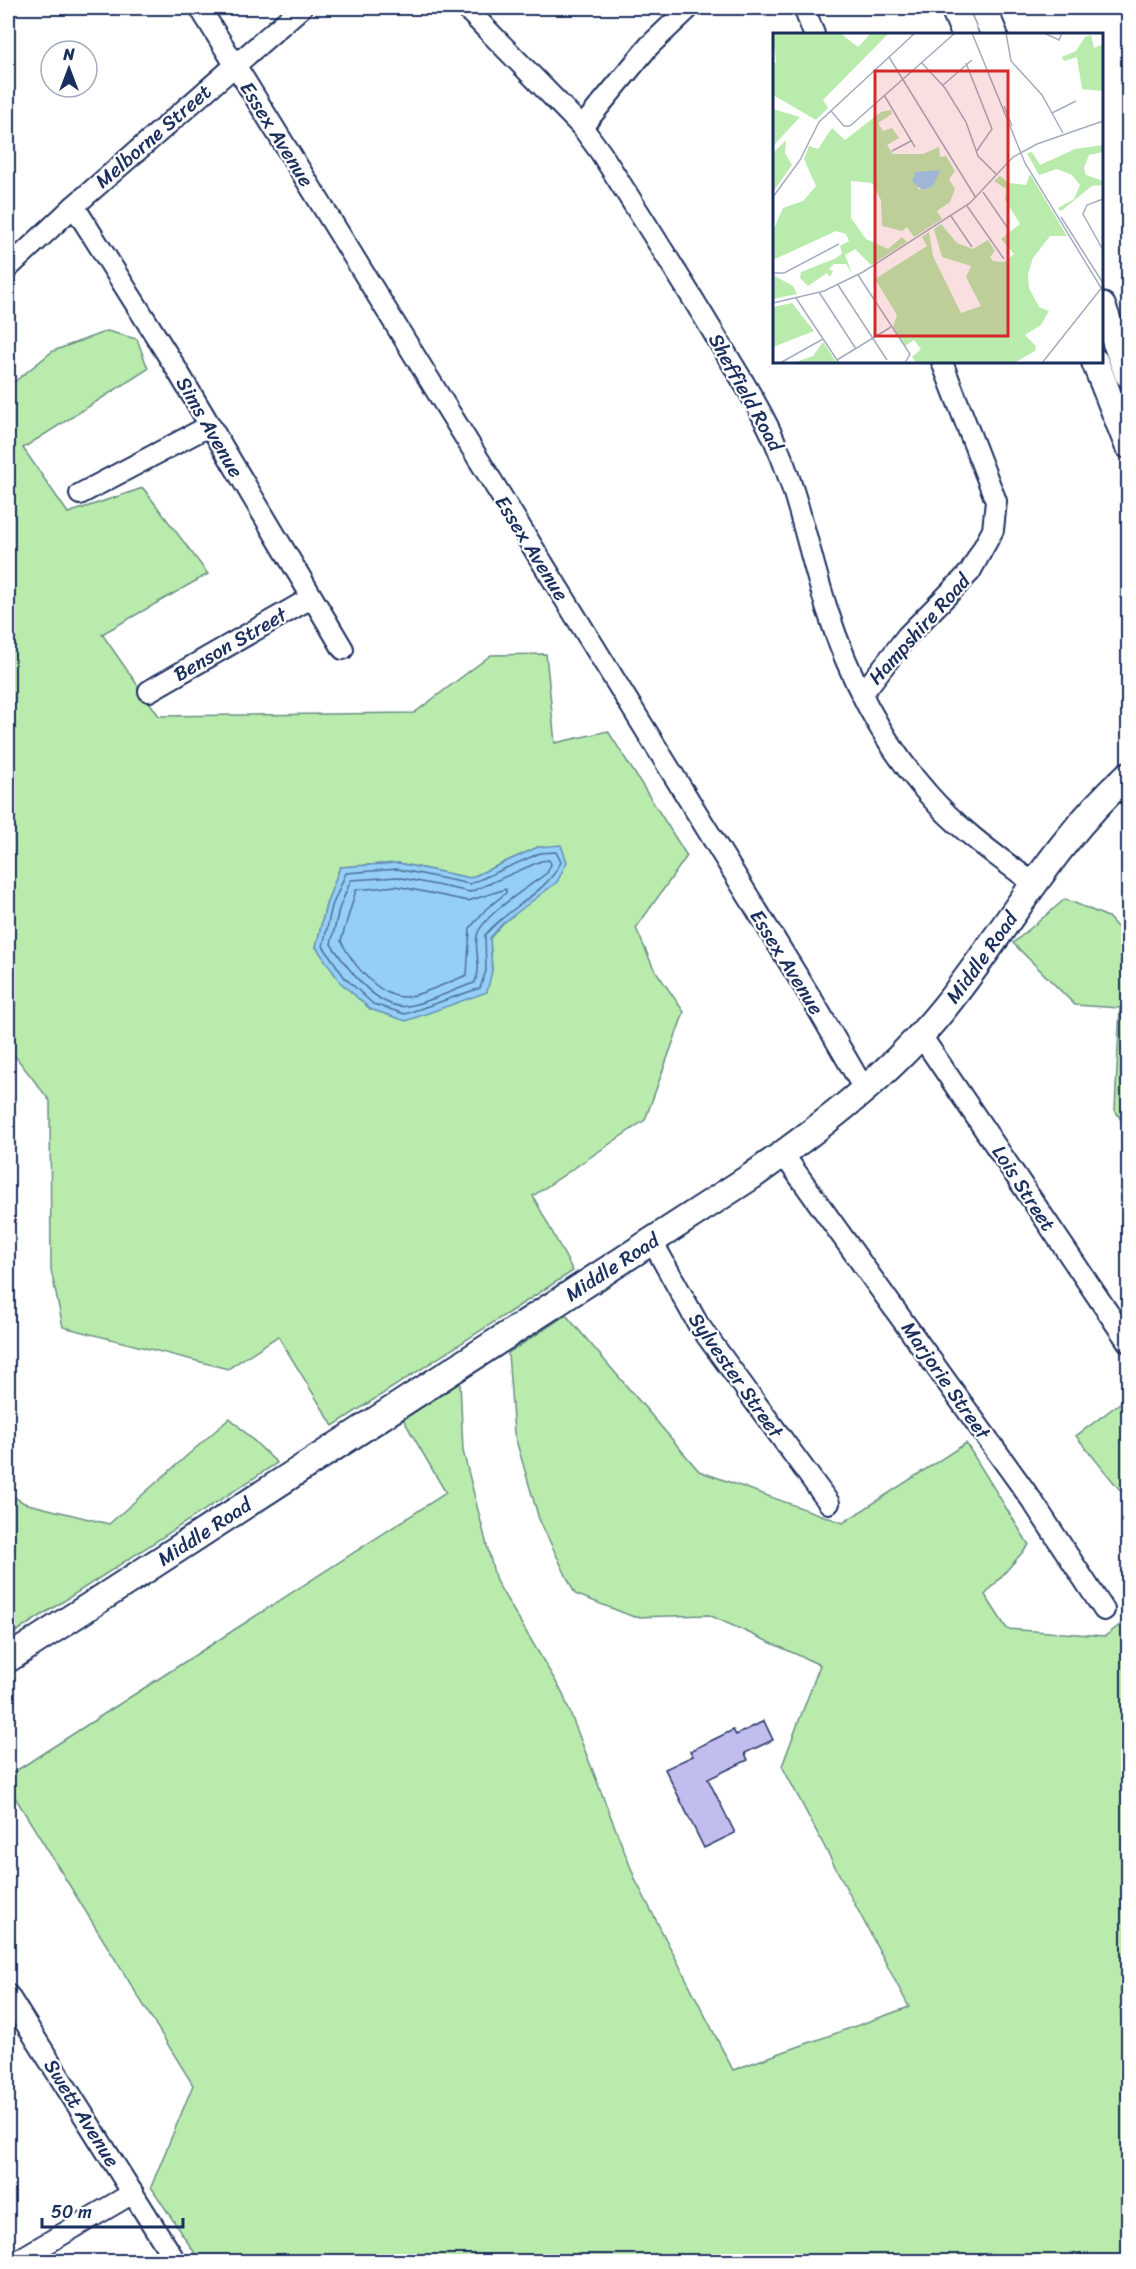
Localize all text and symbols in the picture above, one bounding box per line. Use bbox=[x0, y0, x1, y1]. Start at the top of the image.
inset map bbox=[773, 33, 1103, 363]
north arrow bbox=[39, 39, 99, 99]
text: N bbox=[62, 40, 75, 69]
street label: Essex Avenue bbox=[230, 74, 323, 194]
street label: Melborne Street bbox=[87, 75, 220, 197]
street label: Sheffield Road bbox=[699, 327, 793, 459]
street label: Sims Avenue bbox=[166, 370, 253, 485]
street label: Essex Avenue bbox=[485, 488, 578, 608]
street label: Hampshire Road bbox=[859, 564, 980, 693]
street label: Benson Street bbox=[167, 597, 295, 691]
street label: Essex Avenue bbox=[740, 902, 833, 1022]
street label: Middle Road bbox=[937, 903, 1028, 1011]
street label: Lois Street bbox=[982, 1138, 1065, 1239]
street label: Middle Road bbox=[558, 1223, 668, 1311]
street label: Sylvester Street bbox=[679, 1305, 793, 1446]
street label: Marjorie Street bbox=[892, 1314, 1000, 1448]
street label: Middle Road bbox=[150, 1487, 260, 1576]
street label: Swett Avenue bbox=[34, 2052, 129, 2175]
scale bar bbox=[42, 2191, 183, 2229]
text: 50 m bbox=[51, 2196, 92, 2228]

